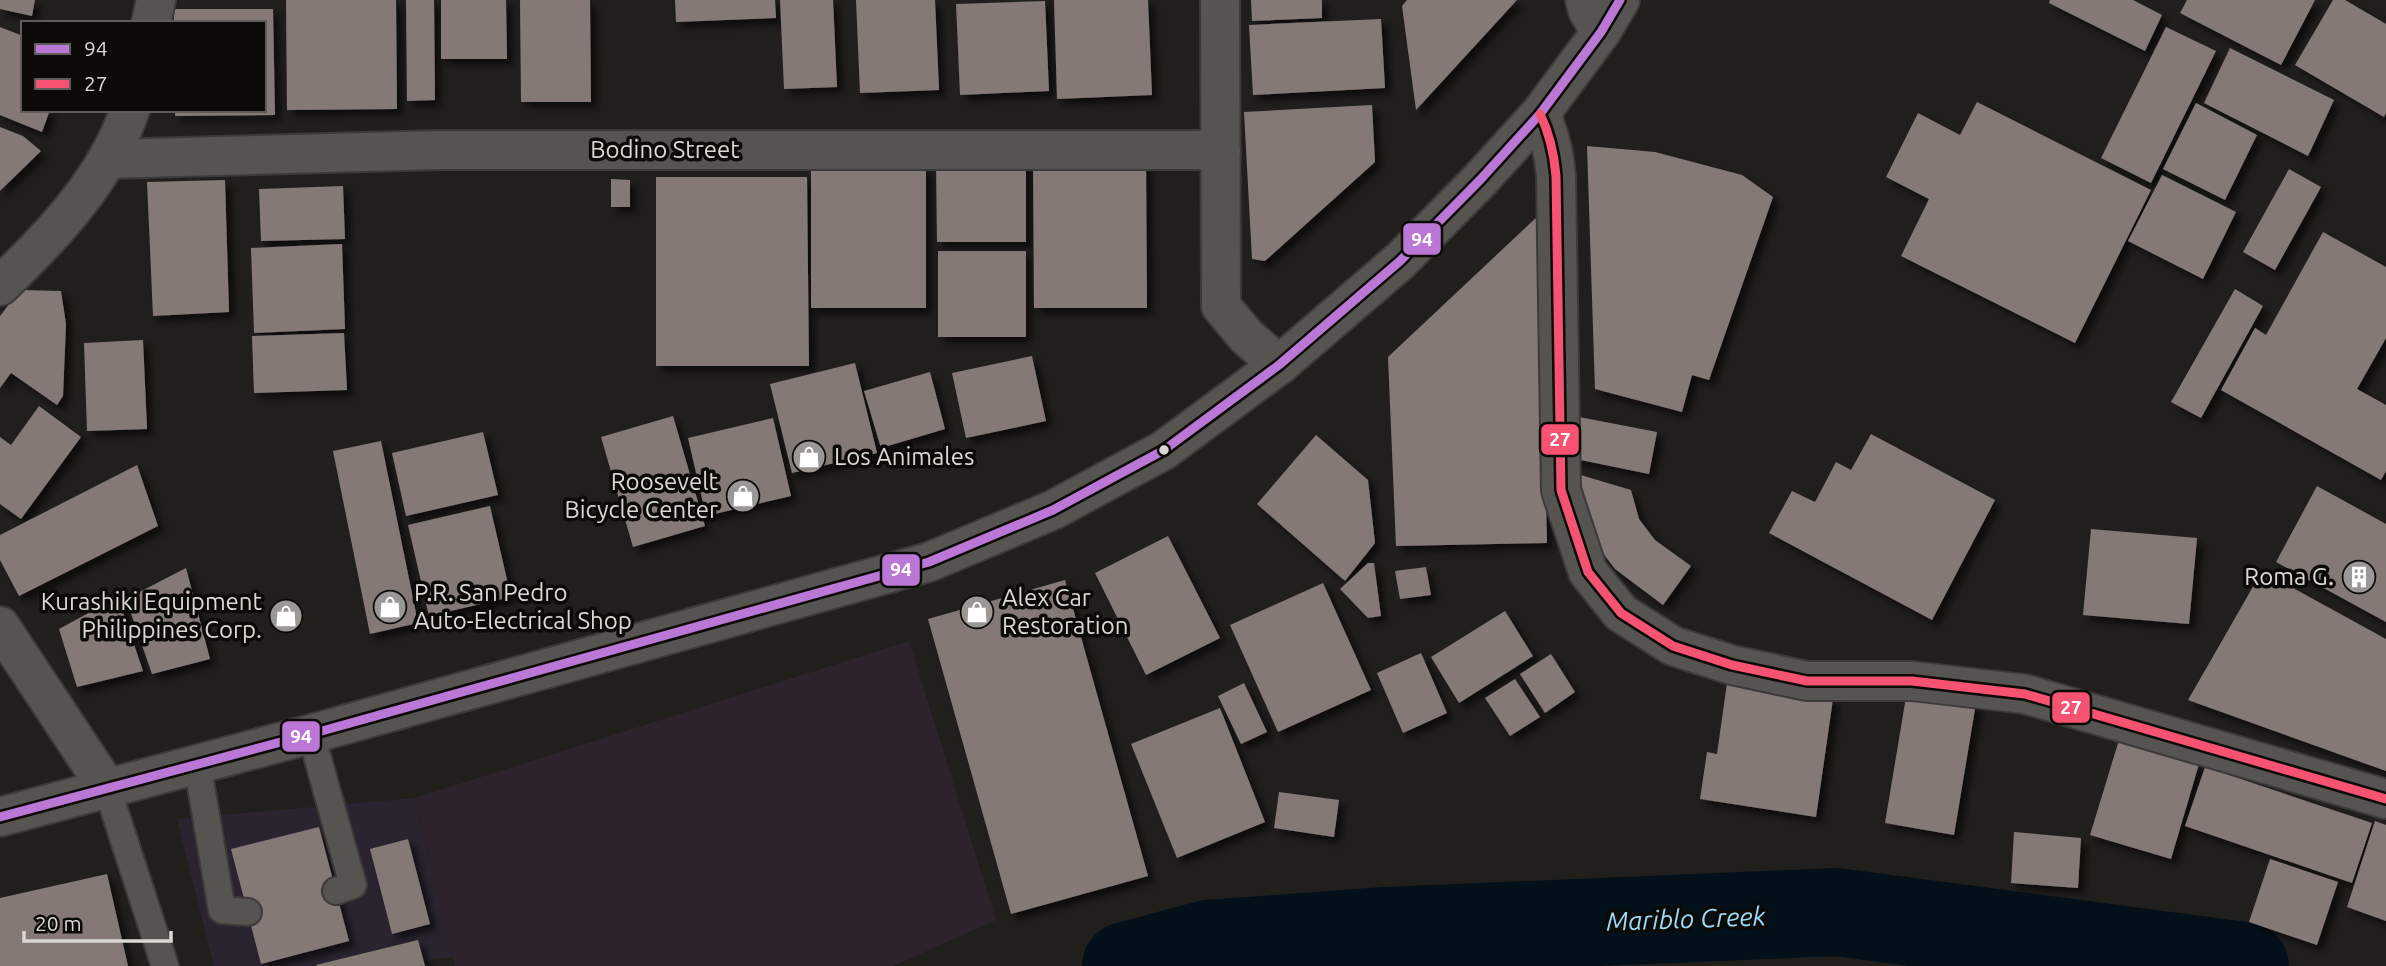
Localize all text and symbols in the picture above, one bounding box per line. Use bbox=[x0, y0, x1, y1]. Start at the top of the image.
legend bbox=[21, 21, 266, 112]
text: 94 bbox=[84, 36, 108, 60]
text: 27 bbox=[84, 71, 108, 95]
street label: Bodino Street bbox=[590, 136, 740, 163]
line badge: 94 bbox=[1402, 222, 1442, 256]
text: 94 bbox=[1411, 228, 1433, 250]
line badge: 27 bbox=[1540, 423, 1580, 456]
text: 27 bbox=[1549, 428, 1571, 450]
shop icon: Los Animales bbox=[790, 438, 828, 476]
place label: Los Animales bbox=[834, 443, 974, 470]
unlabelled marker bbox=[1157, 443, 1171, 457]
place label: Roosevelt Bicycle Center bbox=[564, 468, 719, 523]
shop icon: Roosevelt Bicycle Center bbox=[724, 477, 762, 515]
line badge: 94 bbox=[881, 553, 921, 587]
text: 94 bbox=[890, 558, 912, 580]
building icon: Roma G. bbox=[2340, 558, 2378, 596]
place label: Roma G. bbox=[2244, 563, 2334, 590]
place label: P.R. San Pedro Auto-Electrical Shop bbox=[414, 579, 632, 634]
place label: Alex Car Restoration bbox=[1002, 584, 1128, 639]
place label: Kurashiki Equipment Philippines Corp. bbox=[41, 588, 263, 643]
shop icon: P.R. San Pedro Auto-Electrical Shop bbox=[371, 588, 409, 626]
shop icon: Alex Car Restoration bbox=[958, 593, 996, 631]
shop icon: Kurashiki Equipment Philippines Corp. bbox=[267, 597, 305, 635]
line badge: 27 bbox=[2051, 691, 2091, 724]
text: 27 bbox=[2060, 696, 2082, 718]
line badge: 94 bbox=[281, 720, 321, 753]
text: 94 bbox=[290, 725, 312, 747]
scale bar bbox=[24, 900, 172, 944]
water label: Mariblo Creek bbox=[1606, 901, 1767, 936]
text: 20 m bbox=[35, 911, 82, 935]

